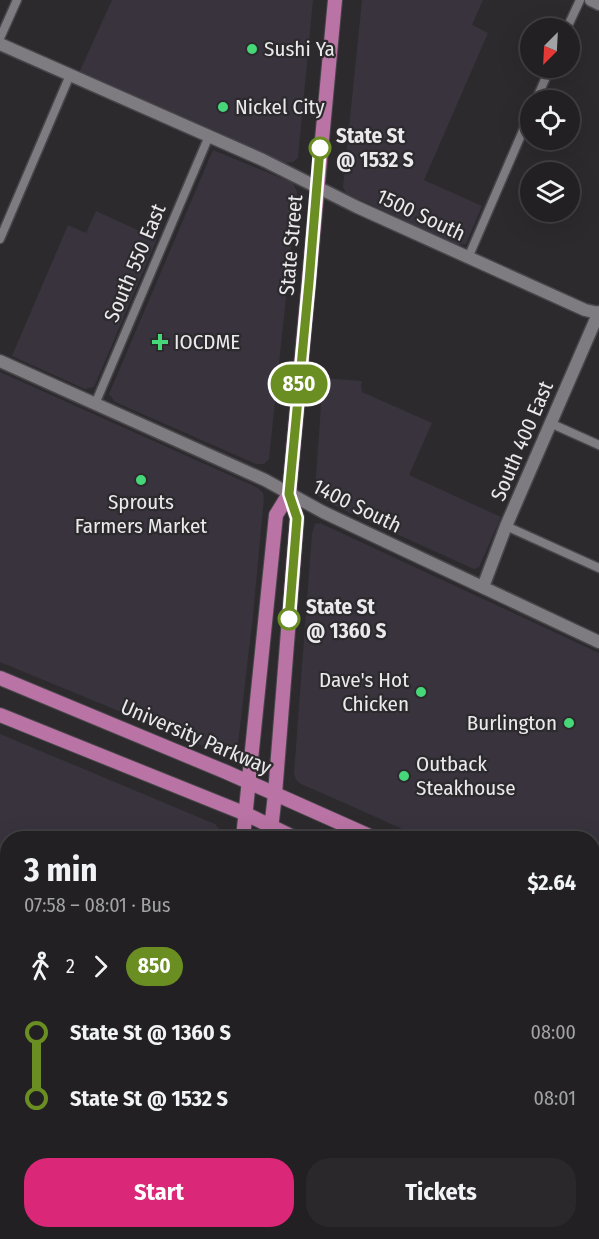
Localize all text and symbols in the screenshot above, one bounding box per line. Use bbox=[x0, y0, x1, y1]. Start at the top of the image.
north arrow bbox=[520, 18, 580, 78]
map controls bbox=[520, 18, 580, 222]
place label: Sushi Ya bbox=[264, 36, 335, 62]
marker: Sushi Ya bbox=[245, 42, 259, 56]
button: locate bbox=[520, 90, 580, 150]
place label: Nickel City bbox=[235, 94, 325, 120]
marker: Nickel City bbox=[216, 100, 230, 114]
place label: State St @ 1532 S bbox=[336, 123, 414, 173]
marker: State St @ 1532 S bbox=[309, 137, 331, 159]
button: layers bbox=[520, 162, 580, 222]
street label: 1500 South bbox=[372, 183, 470, 247]
street label: State Street bbox=[274, 193, 308, 296]
street label: South 550 East bbox=[98, 200, 172, 326]
place label: IOCDME bbox=[174, 329, 240, 355]
marker: IOCDME bbox=[151, 333, 169, 351]
line badge: 850 bbox=[264, 364, 334, 404]
text: 850 bbox=[283, 371, 315, 397]
street label: South 400 East bbox=[485, 377, 559, 505]
marker: Sprouts Farmers Market bbox=[134, 473, 148, 487]
street label: 1400 South bbox=[308, 473, 406, 539]
place label: Sprouts Farmers Market bbox=[75, 489, 207, 539]
place label: State St @ 1360 S bbox=[306, 594, 386, 644]
marker: State St @ 1360 S bbox=[278, 608, 300, 630]
place label: Dave's Hot Chicken bbox=[319, 667, 409, 717]
marker: Dave's Hot Chicken bbox=[414, 685, 428, 699]
street label: University Parkway bbox=[117, 694, 276, 781]
place label: Burlington bbox=[467, 710, 557, 736]
marker: Burlington bbox=[562, 716, 576, 730]
place label: Outback Steakhouse bbox=[416, 751, 516, 801]
marker: Outback Steakhouse bbox=[397, 769, 411, 783]
text: 3 min bbox=[24, 850, 98, 890]
text: $2.64 bbox=[527, 869, 576, 896]
text: 07:58 – 08:01 · Bus bbox=[24, 893, 171, 917]
icon: walk bbox=[24, 950, 57, 983]
icon: forward bbox=[84, 950, 117, 983]
text: 850 bbox=[138, 953, 171, 979]
text: 2 bbox=[66, 954, 75, 978]
text: State St @ 1360 S bbox=[70, 1019, 231, 1046]
text: 08:00 bbox=[531, 1020, 576, 1044]
text: State St @ 1532 S bbox=[70, 1085, 228, 1112]
text: 08:01 bbox=[534, 1086, 576, 1110]
button: Start bbox=[24, 1158, 294, 1227]
button: Tickets bbox=[306, 1158, 576, 1227]

